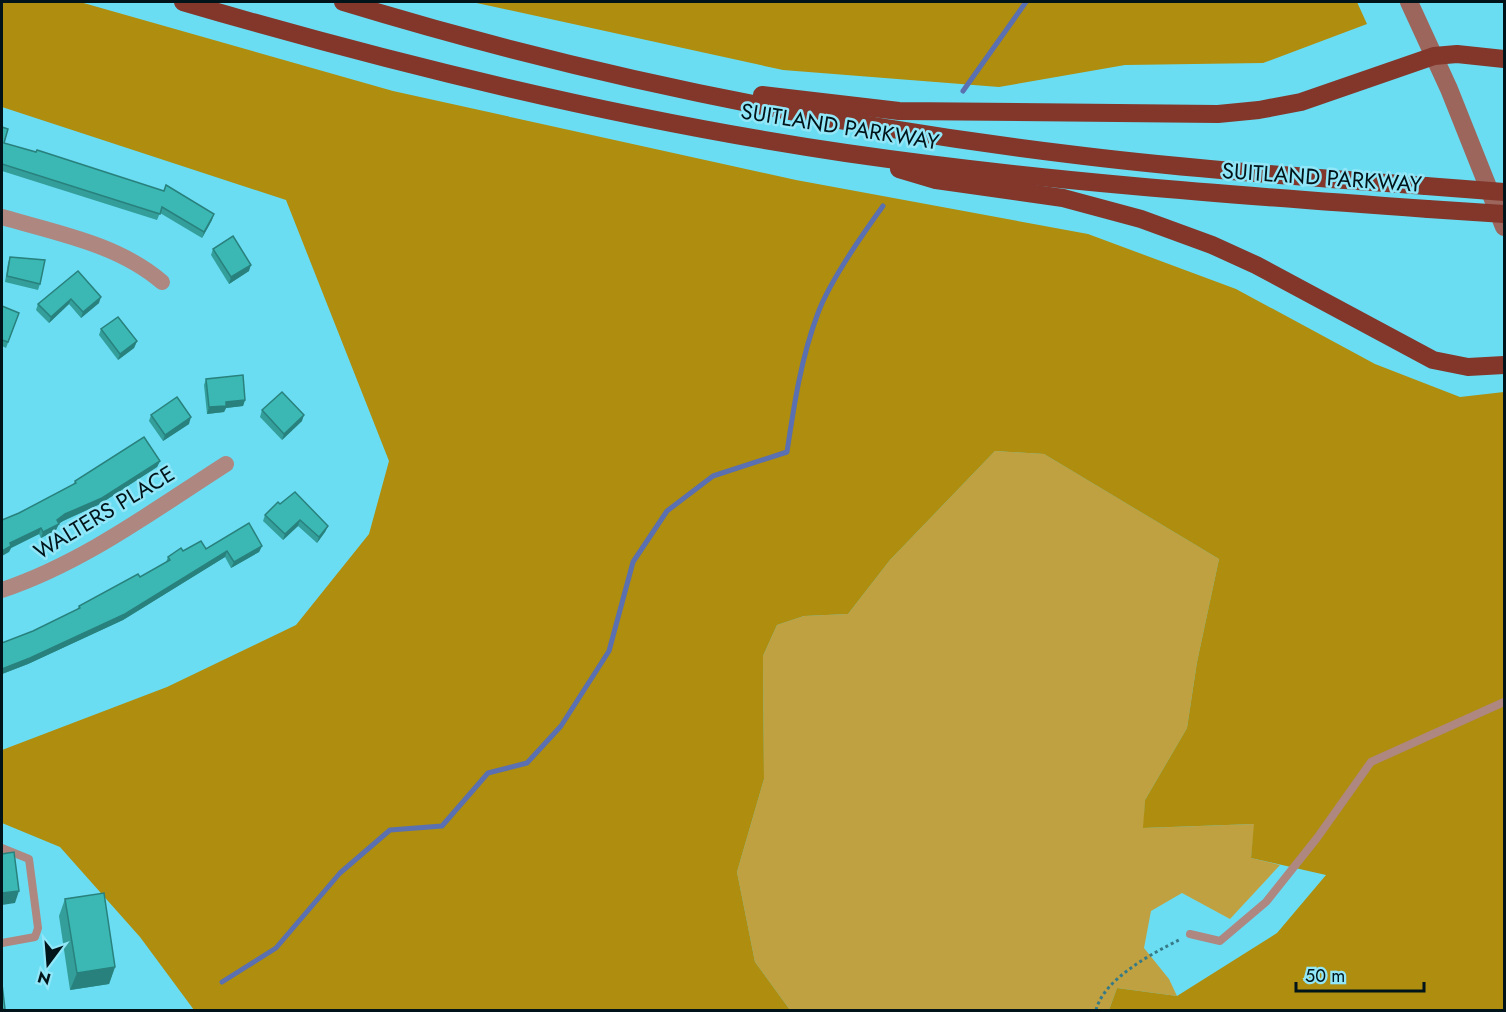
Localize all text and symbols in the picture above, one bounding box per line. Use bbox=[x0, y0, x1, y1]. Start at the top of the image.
street label: SUITLAND PARKWAY bbox=[738, 95, 942, 158]
street label: SUITLAND PARKWAY bbox=[1221, 154, 1424, 200]
street label: WALTERS PLACE bbox=[27, 457, 181, 567]
north arrow bbox=[18, 934, 78, 994]
scale bar bbox=[1296, 955, 1424, 993]
text: 50 m bbox=[1305, 963, 1345, 989]
text: N bbox=[35, 965, 53, 991]

